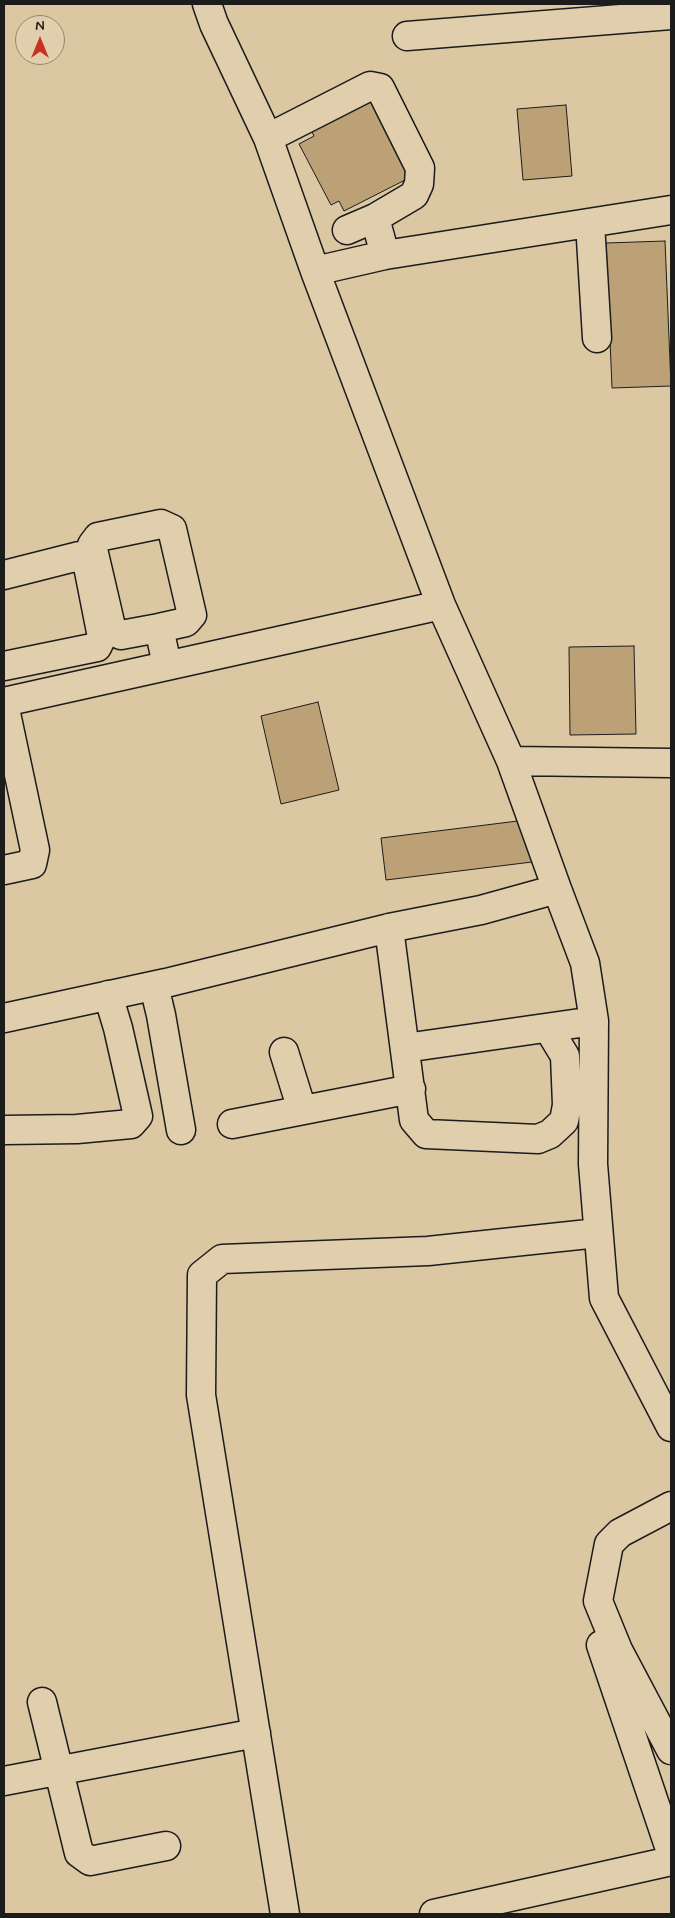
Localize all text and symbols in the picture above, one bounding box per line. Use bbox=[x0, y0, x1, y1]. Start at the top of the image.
north arrow bbox=[15, 15, 65, 65]
text: N bbox=[35, 17, 45, 35]

